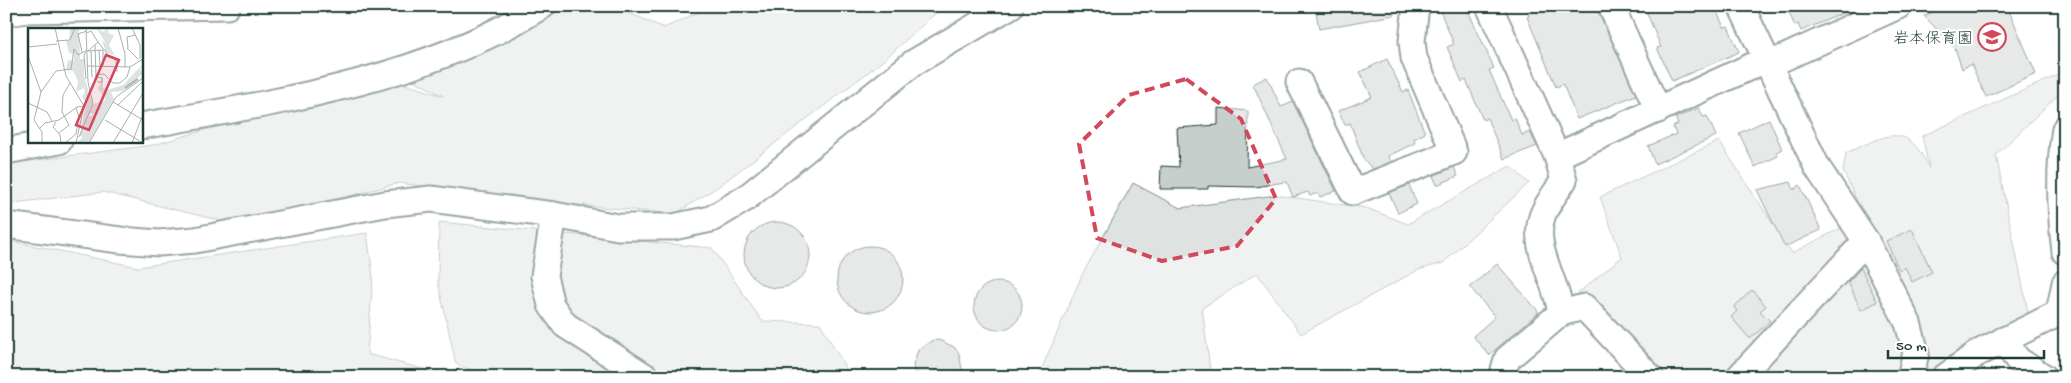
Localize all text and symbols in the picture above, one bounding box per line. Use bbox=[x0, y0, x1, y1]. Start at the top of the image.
school or university icon: 岩本保育園 bbox=[1977, 22, 2007, 52]
inset map bbox=[28, 28, 142, 142]
place label: 岩本保育園 bbox=[1893, 30, 1973, 50]
scale bar bbox=[1888, 328, 2045, 360]
text: 50 m bbox=[1896, 338, 1927, 356]

